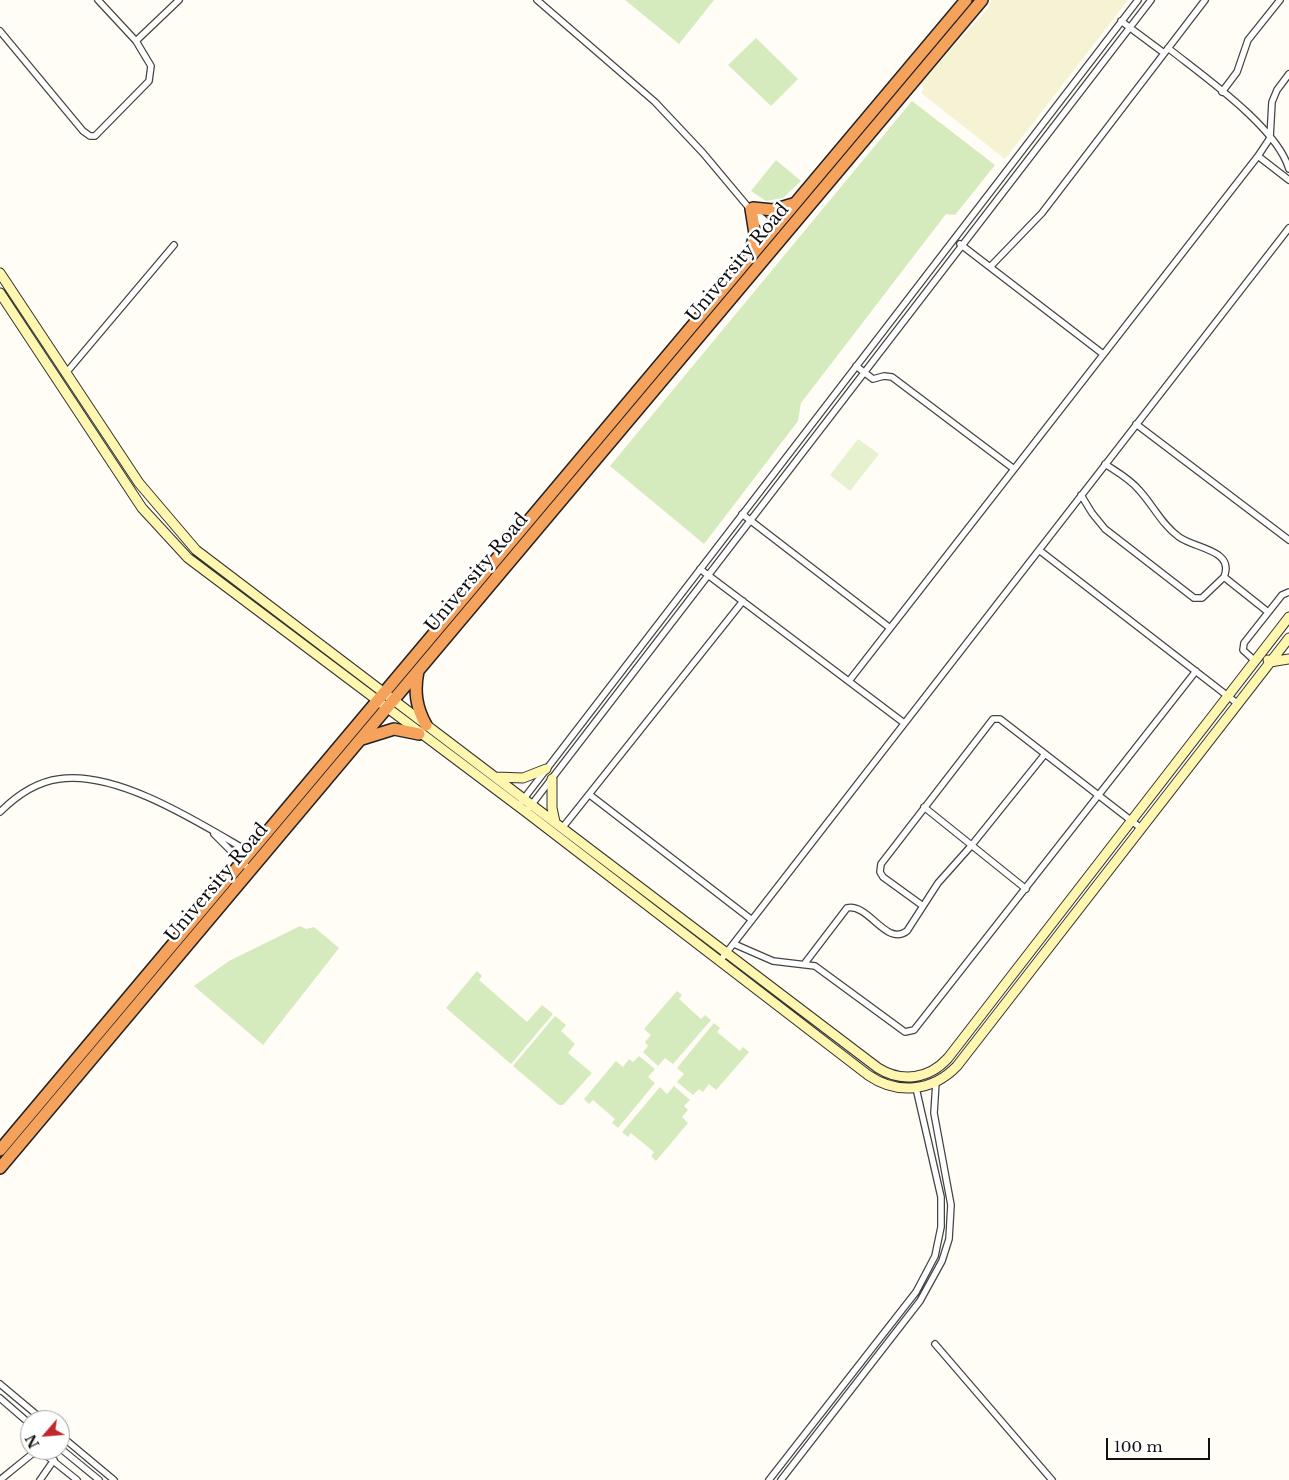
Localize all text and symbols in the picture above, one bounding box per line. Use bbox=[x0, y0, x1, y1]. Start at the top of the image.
street label: University Road bbox=[682, 199, 794, 327]
street label: University Road bbox=[421, 509, 533, 637]
street label: University Road bbox=[161, 819, 273, 947]
north arrow bbox=[20, 1410, 70, 1460]
scale bar bbox=[1109, 1428, 1213, 1460]
text: N bbox=[22, 1431, 44, 1451]
text: 100 m bbox=[1114, 1437, 1163, 1456]

